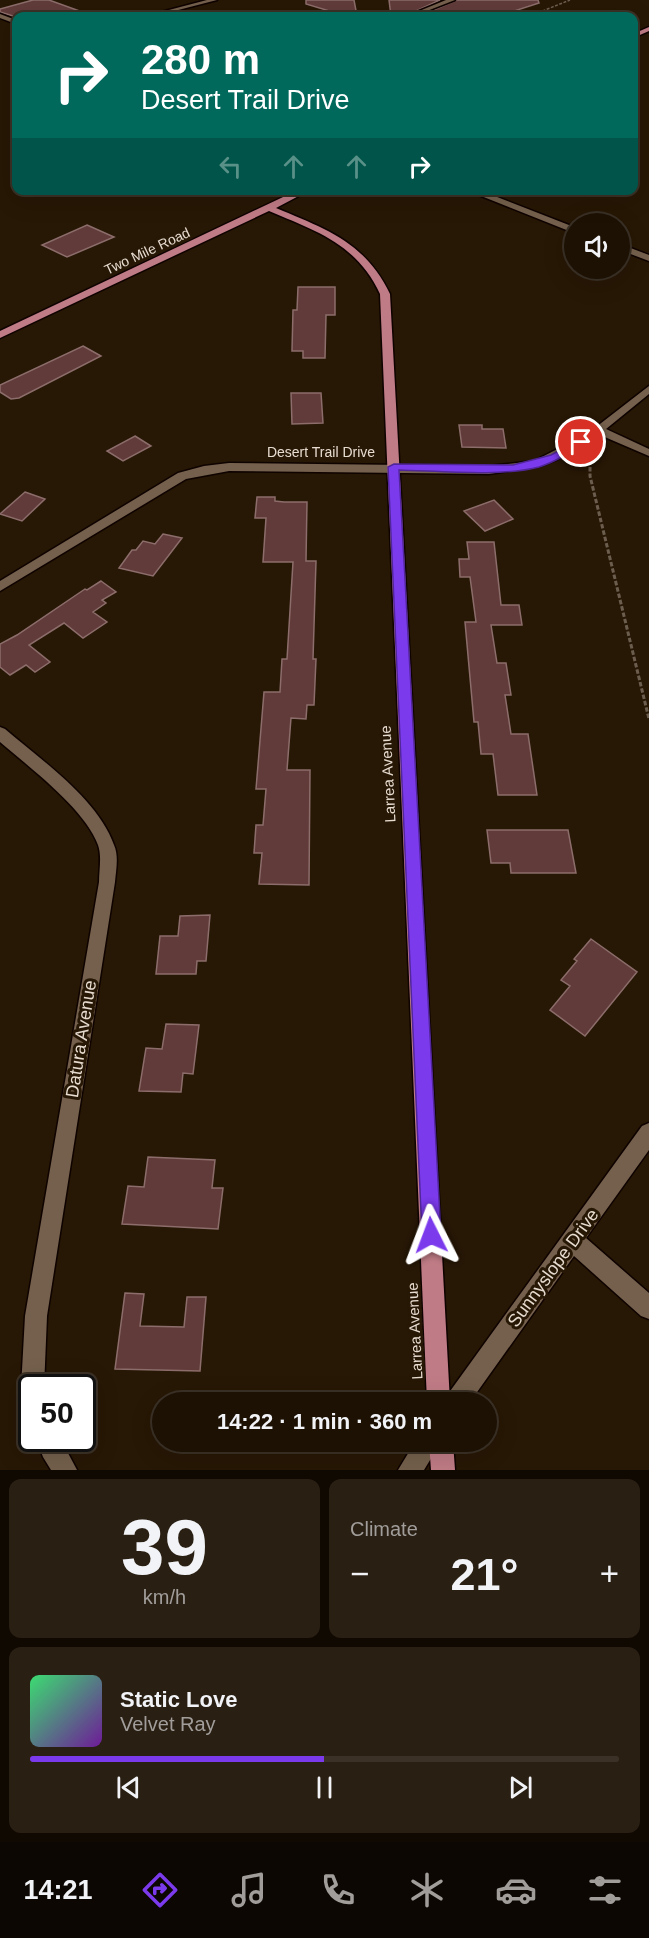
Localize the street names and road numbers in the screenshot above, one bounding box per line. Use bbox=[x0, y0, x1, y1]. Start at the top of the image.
street label: Two Mile Road bbox=[102, 224, 192, 278]
street label: Desert Trail Drive bbox=[267, 444, 375, 460]
street label: Larrea Avenue bbox=[376, 725, 399, 823]
street label: Datura Avenue bbox=[62, 979, 100, 1099]
street label: Sunnyslope Drive bbox=[503, 1205, 603, 1331]
street label: Larrea Avenue bbox=[403, 1282, 426, 1380]

